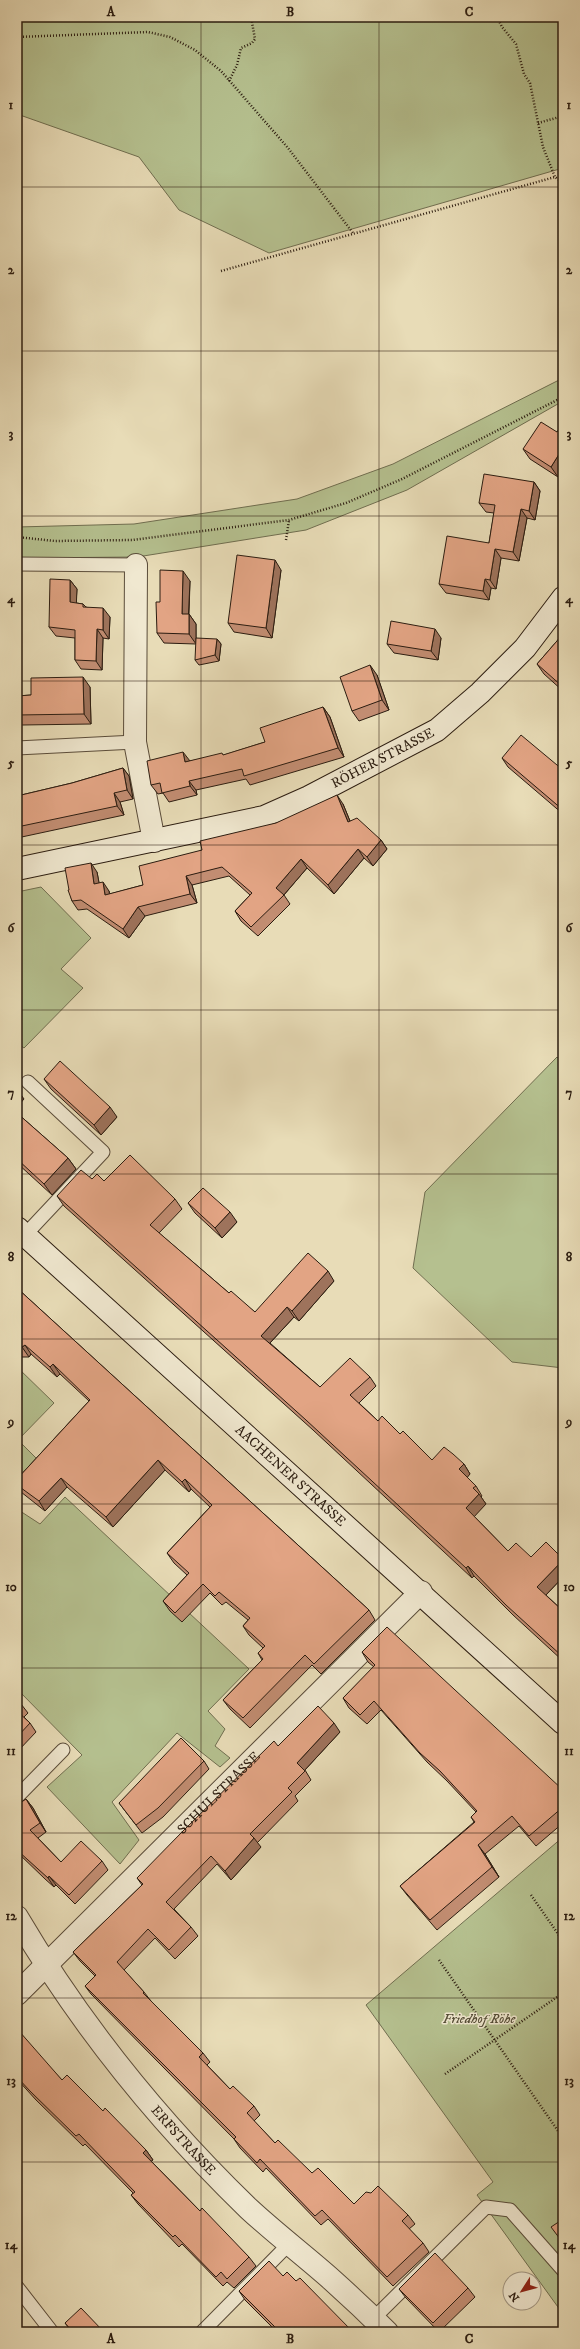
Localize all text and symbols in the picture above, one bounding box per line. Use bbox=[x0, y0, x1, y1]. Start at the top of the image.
text: A bbox=[106, 4, 116, 20]
text: B bbox=[286, 4, 294, 20]
text: C bbox=[465, 4, 474, 20]
text: 1 bbox=[9, 97, 14, 113]
text: 1 bbox=[567, 97, 572, 113]
text: 2 bbox=[8, 262, 15, 278]
text: 2 bbox=[566, 262, 573, 278]
text: 3 bbox=[9, 426, 14, 442]
text: 3 bbox=[567, 426, 572, 442]
text: 4 bbox=[6, 591, 15, 608]
text: 4 bbox=[564, 591, 573, 608]
street label: RÖHER STRASSE bbox=[328, 724, 437, 793]
text: 5 bbox=[7, 755, 15, 771]
text: 5 bbox=[565, 755, 573, 771]
text: 6 bbox=[8, 920, 16, 936]
text: 6 bbox=[566, 920, 574, 936]
text: 7 bbox=[8, 1085, 15, 1101]
text: 7 bbox=[566, 1085, 573, 1101]
text: 8 bbox=[8, 1249, 15, 1265]
text: 8 bbox=[566, 1249, 573, 1265]
text: 9 bbox=[7, 1414, 14, 1430]
text: 9 bbox=[565, 1414, 572, 1430]
street label: AACHENER STRASSE bbox=[231, 1421, 350, 1531]
text: 10 bbox=[5, 1579, 17, 1595]
text: 10 bbox=[563, 1579, 575, 1595]
text: 11 bbox=[6, 1743, 16, 1759]
text: 11 bbox=[564, 1743, 574, 1759]
street label: SCHULSTRASSE bbox=[174, 1748, 264, 1838]
text: 12 bbox=[5, 1908, 17, 1924]
text: 12 bbox=[563, 1908, 575, 1924]
park label: Friedhof Röhe bbox=[443, 2010, 517, 2028]
text: 13 bbox=[6, 2073, 16, 2089]
text: 13 bbox=[564, 2073, 574, 2089]
street label: ERFSTRASSE bbox=[147, 2102, 220, 2179]
text: 14 bbox=[5, 2237, 18, 2254]
text: 14 bbox=[563, 2237, 576, 2254]
north arrow bbox=[502, 2271, 542, 2311]
text: N bbox=[506, 2289, 523, 2304]
text: A bbox=[106, 2331, 116, 2347]
text: B bbox=[286, 2331, 294, 2347]
text: C bbox=[465, 2331, 474, 2347]

